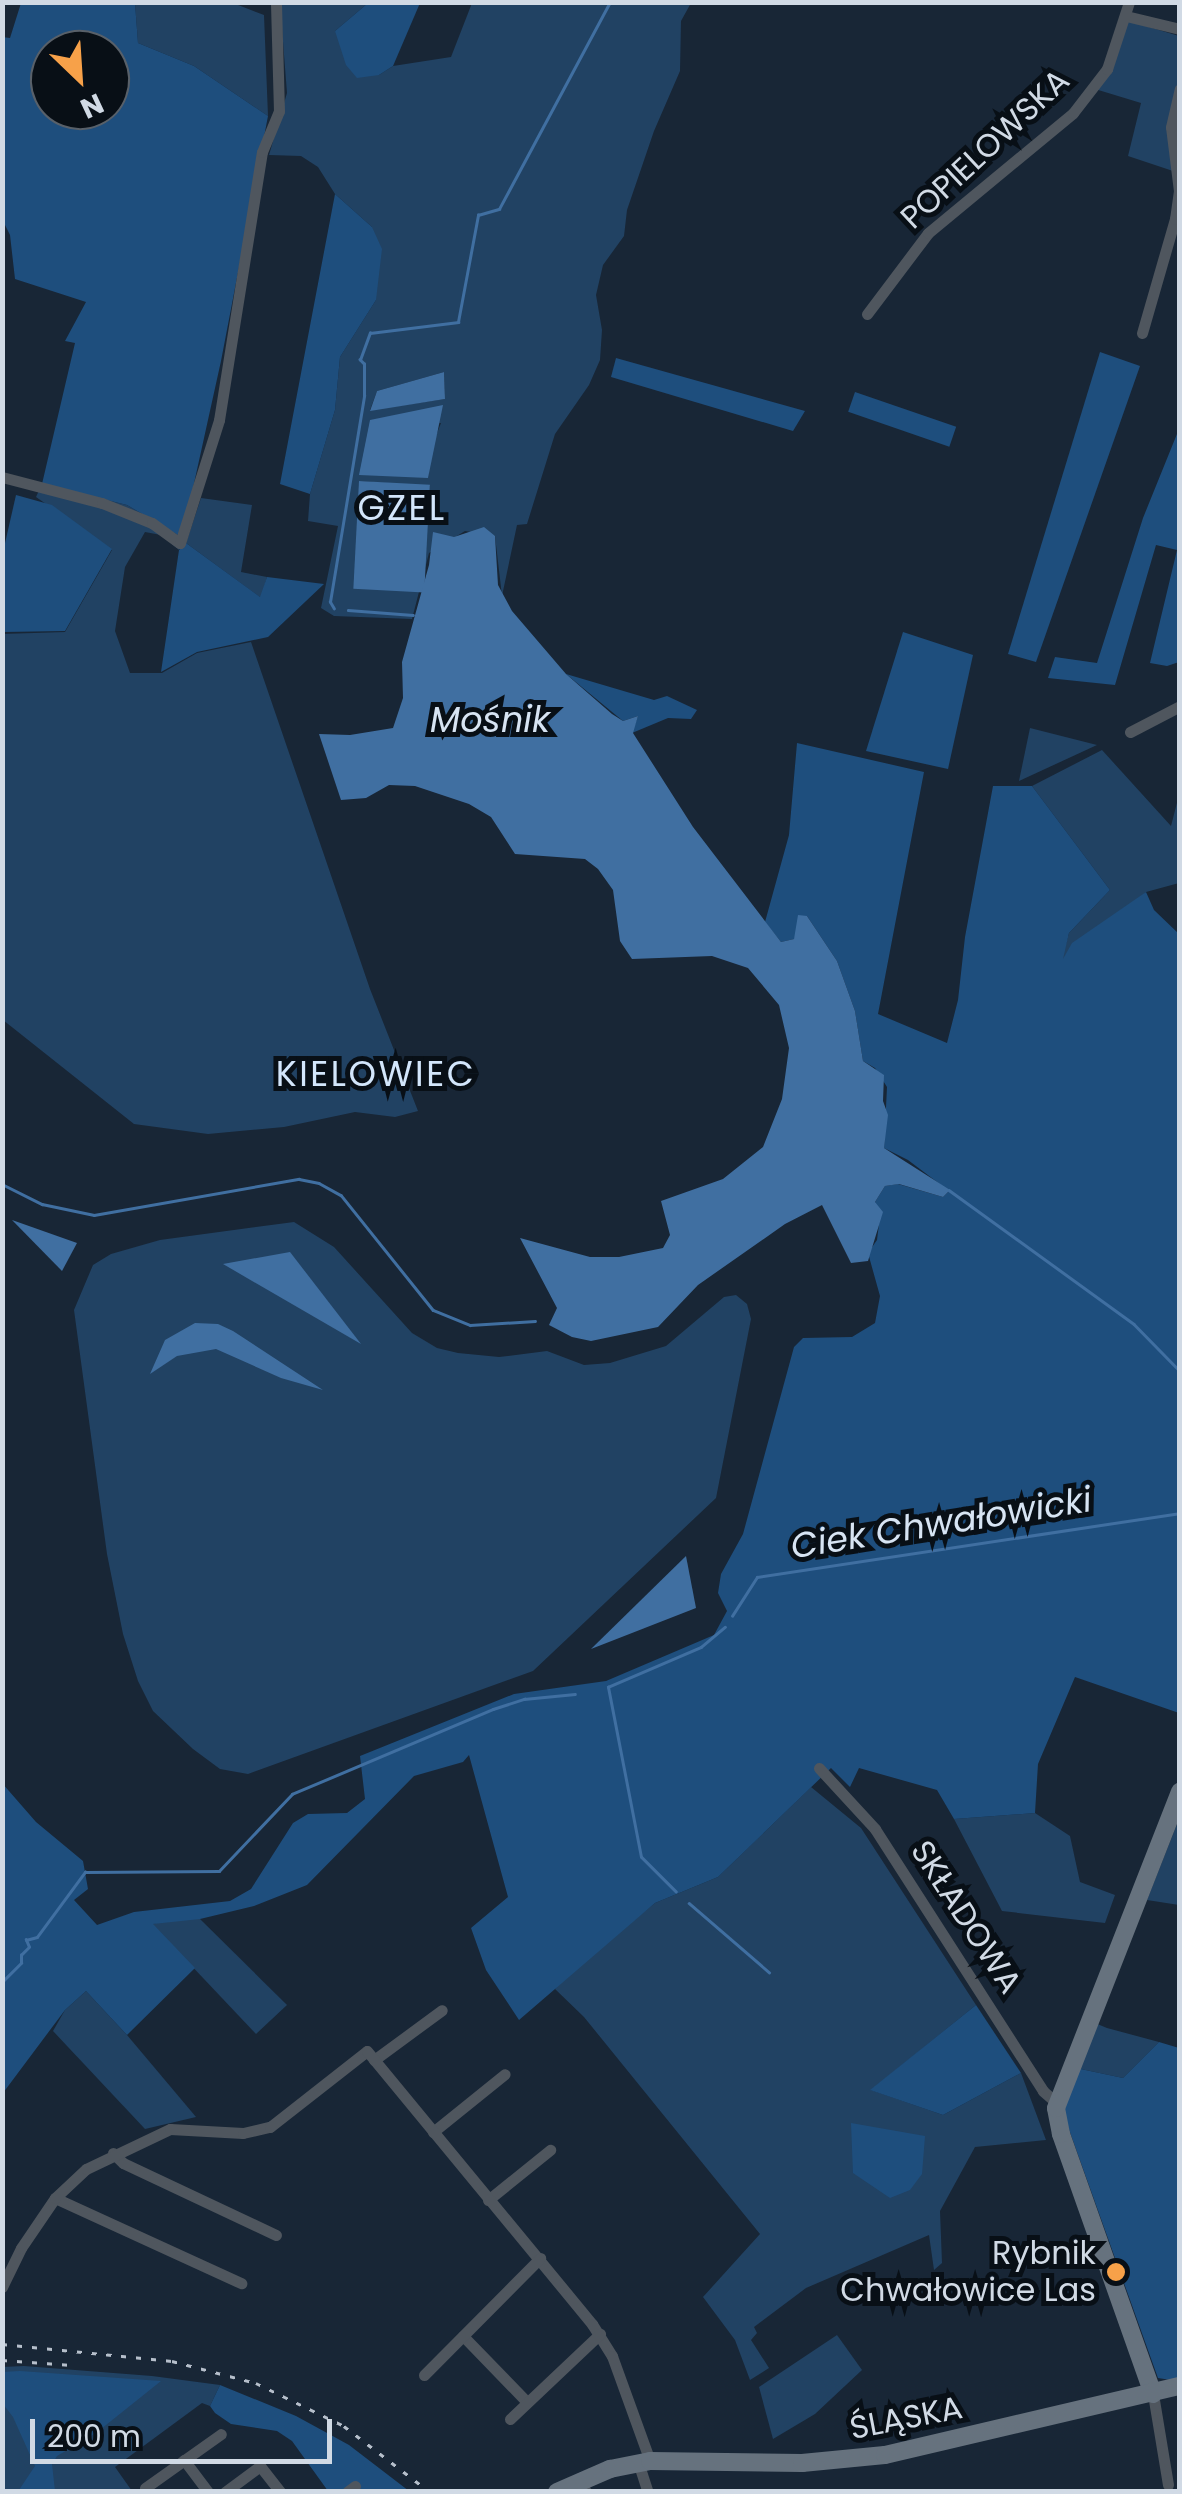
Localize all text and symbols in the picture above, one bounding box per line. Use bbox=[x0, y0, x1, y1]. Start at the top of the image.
north arrow bbox=[30, 30, 130, 130]
street label: POPIELOWSKA bbox=[893, 61, 1077, 237]
text: N bbox=[74, 84, 110, 128]
district label: GZEL bbox=[357, 487, 447, 529]
water label: Mośnik bbox=[430, 699, 550, 741]
district label: KIELOWIEC bbox=[276, 1053, 476, 1095]
water label: Ciek Chwałowicki bbox=[788, 1478, 1094, 1568]
street label: SKŁADOWA bbox=[902, 1834, 1030, 2000]
place label: Rybnik Chwałowice Las bbox=[840, 2235, 1096, 2310]
marker: Rybnik Chwałowice Las bbox=[1105, 2261, 1127, 2283]
street label: ŚLĄSKA bbox=[847, 2388, 965, 2448]
scale bar bbox=[35, 2399, 338, 2461]
text: 200 m bbox=[47, 2415, 141, 2458]

